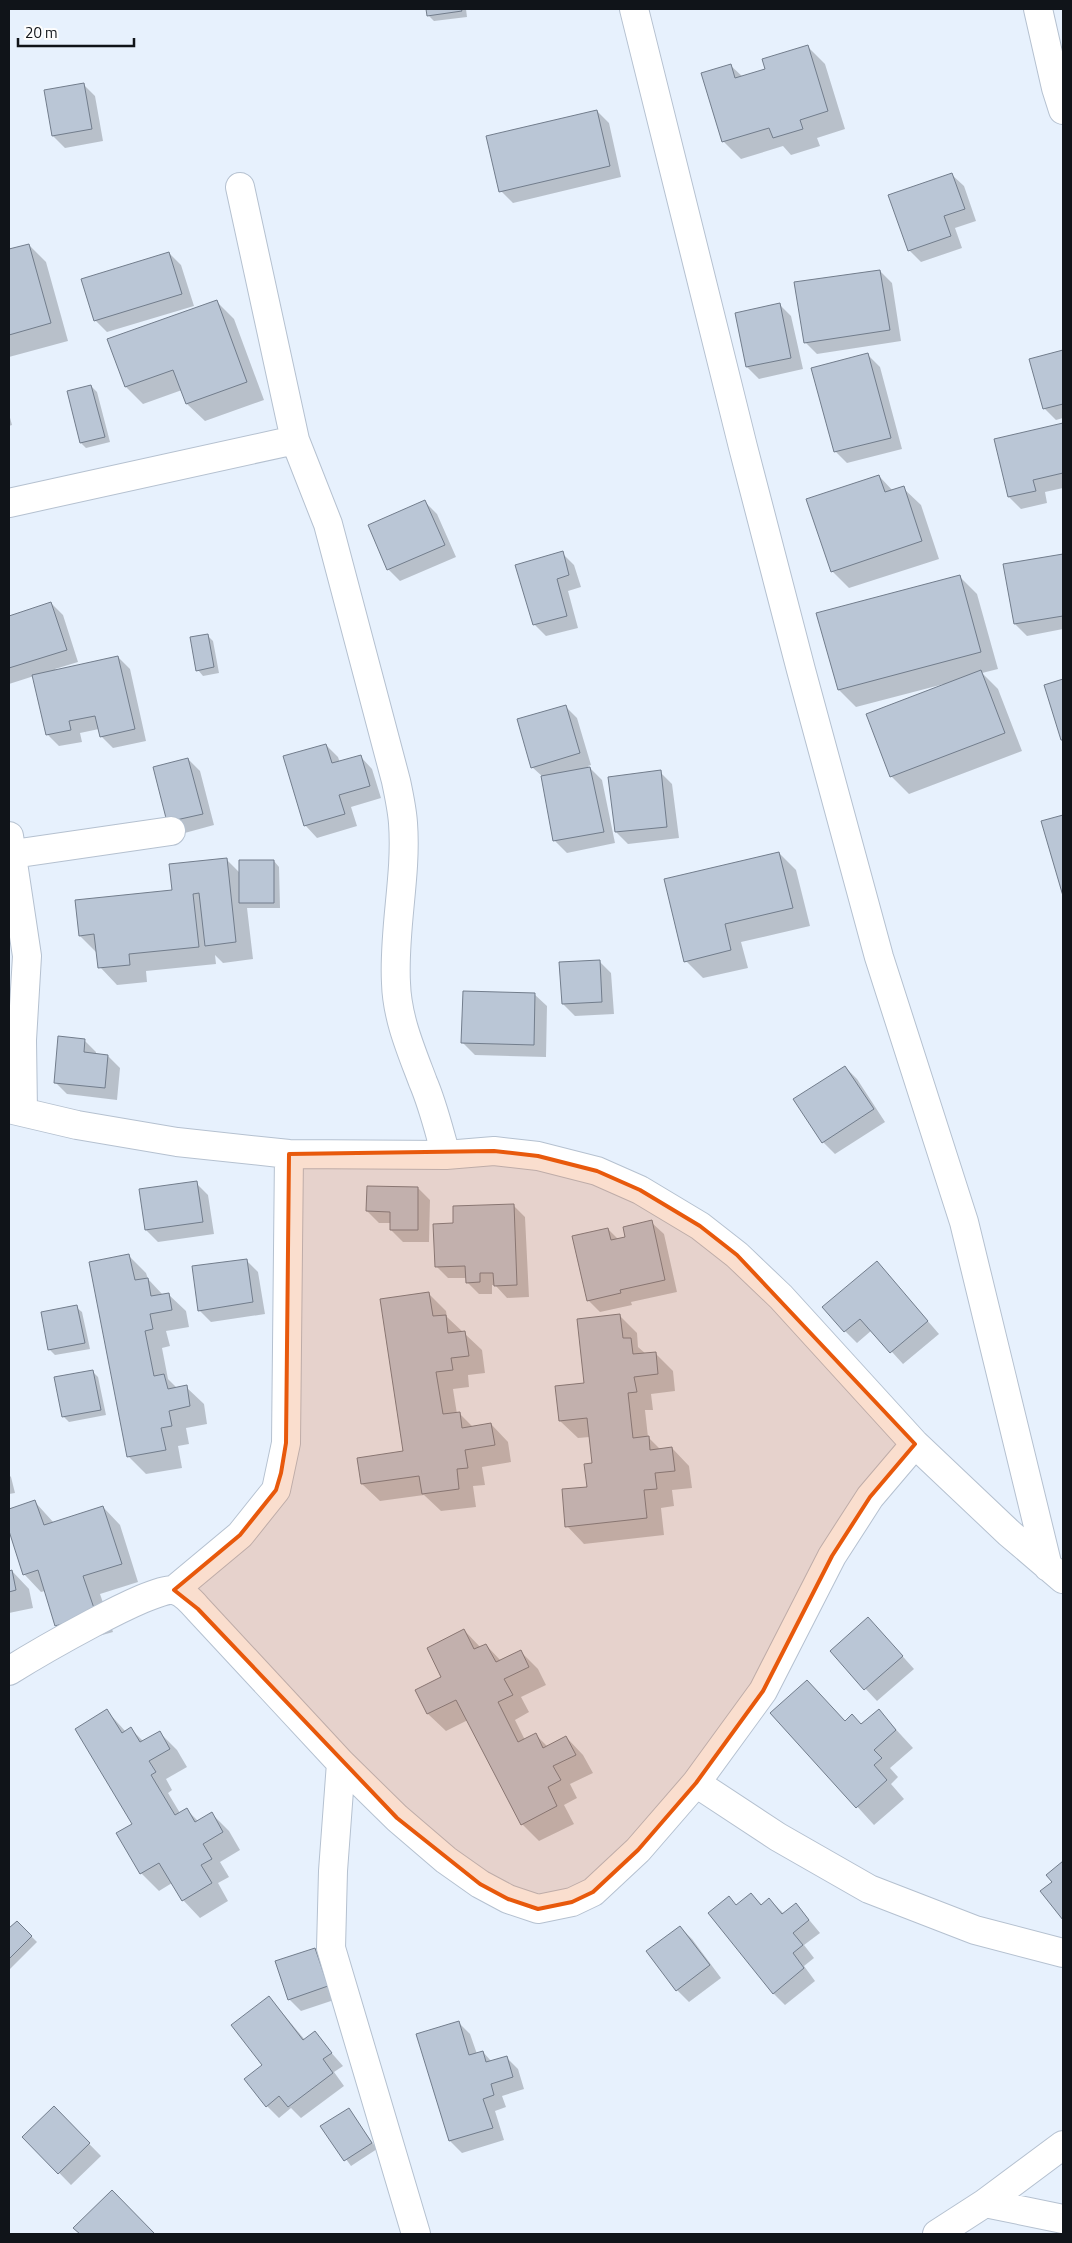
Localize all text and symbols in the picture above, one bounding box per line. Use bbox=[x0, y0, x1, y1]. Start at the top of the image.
scale bar bbox=[18, 15, 134, 47]
text: 20 m bbox=[25, 21, 58, 44]

